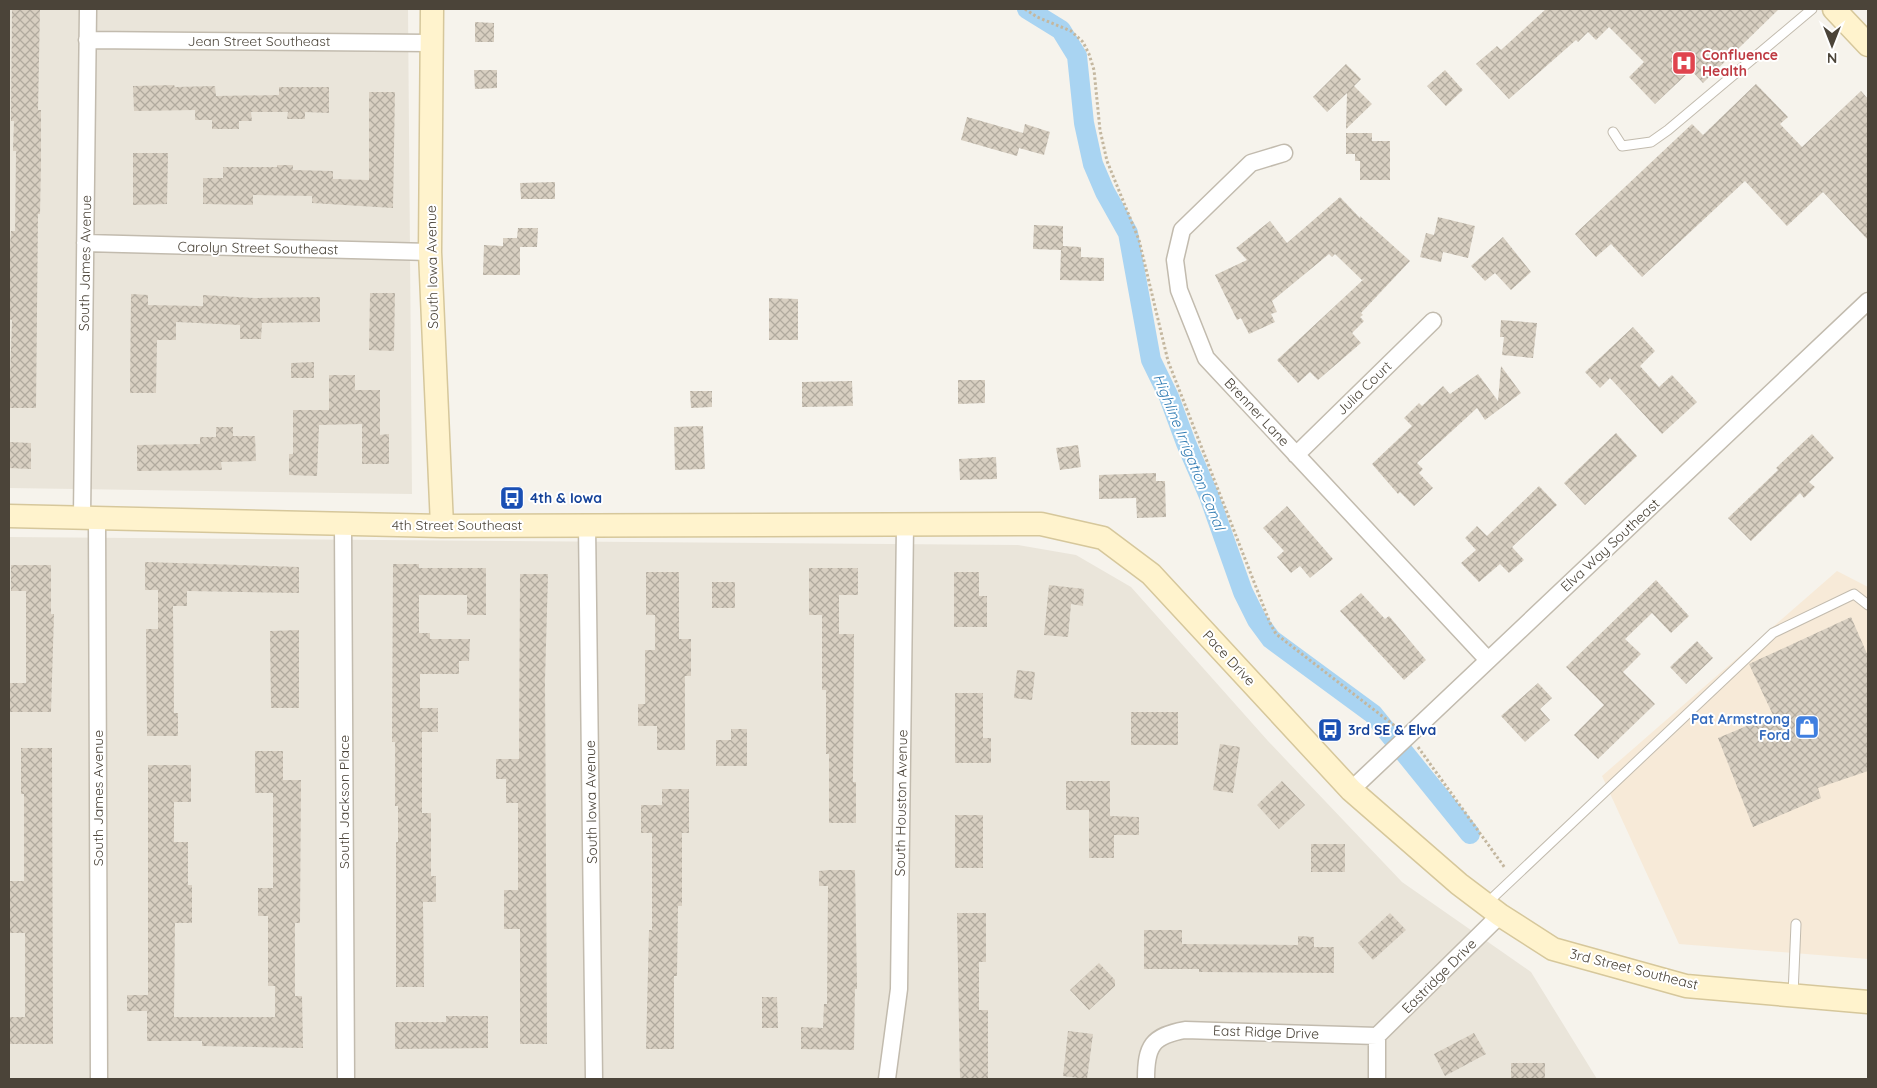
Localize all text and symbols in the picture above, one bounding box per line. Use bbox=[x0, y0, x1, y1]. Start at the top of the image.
north arrow bbox=[1807, 20, 1857, 70]
street label: Jean Street Southeast bbox=[187, 32, 331, 50]
place label: Confluence Health bbox=[1702, 46, 1778, 80]
text: N bbox=[1827, 49, 1837, 67]
hospital icon: Confluence Health bbox=[1671, 50, 1697, 76]
street label: South James Avenue bbox=[75, 195, 95, 331]
street label: South Iowa Avenue bbox=[422, 205, 442, 329]
street label: Carolyn Street Southeast bbox=[177, 238, 339, 258]
street label: Julia Court bbox=[1332, 357, 1396, 419]
water label: Highline Irrigation Canal bbox=[1149, 371, 1230, 534]
street label: Brenner Lane bbox=[1221, 374, 1293, 450]
bus stop icon: 4th & Iowa bbox=[499, 485, 525, 511]
place label: 4th & Iowa bbox=[530, 489, 602, 507]
street label: Elva Way Southeast bbox=[1557, 494, 1663, 596]
street label: 4th Street Southeast bbox=[392, 516, 523, 534]
street label: Pace Drive bbox=[1199, 626, 1259, 690]
place label: Pat Armstrong Ford bbox=[1691, 710, 1790, 744]
shop icon: Pat Armstrong Ford bbox=[1794, 714, 1820, 740]
bus stop icon: 3rd SE & Elva bbox=[1317, 717, 1343, 743]
place label: 3rd SE & Elva bbox=[1348, 721, 1436, 739]
street label: South Houston Avenue bbox=[891, 729, 911, 877]
street label: South James Avenue bbox=[89, 730, 107, 866]
street label: South Jackson Place bbox=[335, 735, 353, 869]
street label: South Iowa Avenue bbox=[581, 740, 601, 864]
street label: Eastridge Drive bbox=[1398, 935, 1480, 1017]
street label: 3rd Street Southeast bbox=[1568, 944, 1700, 994]
street label: East Ridge Drive bbox=[1213, 1021, 1320, 1043]

